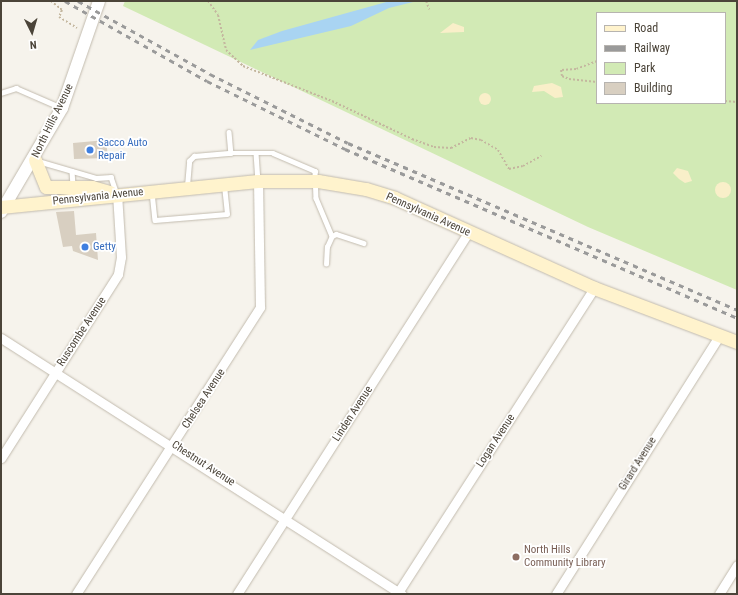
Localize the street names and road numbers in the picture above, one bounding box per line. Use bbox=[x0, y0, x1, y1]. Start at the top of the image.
street label: North Hills Avenue bbox=[29, 82, 77, 160]
street label: Pennsylvania Avenue bbox=[52, 186, 144, 208]
street label: Pennsylvania Avenue bbox=[384, 190, 472, 240]
street label: Ruscombe Avenue bbox=[55, 295, 109, 369]
street label: Chelsea Avenue bbox=[180, 367, 228, 431]
street label: Linden Avenue bbox=[330, 384, 376, 444]
street label: Logan Avenue bbox=[474, 412, 518, 470]
street label: Girard Avenue bbox=[616, 435, 660, 493]
street label: Chestnut Avenue bbox=[169, 439, 237, 489]

